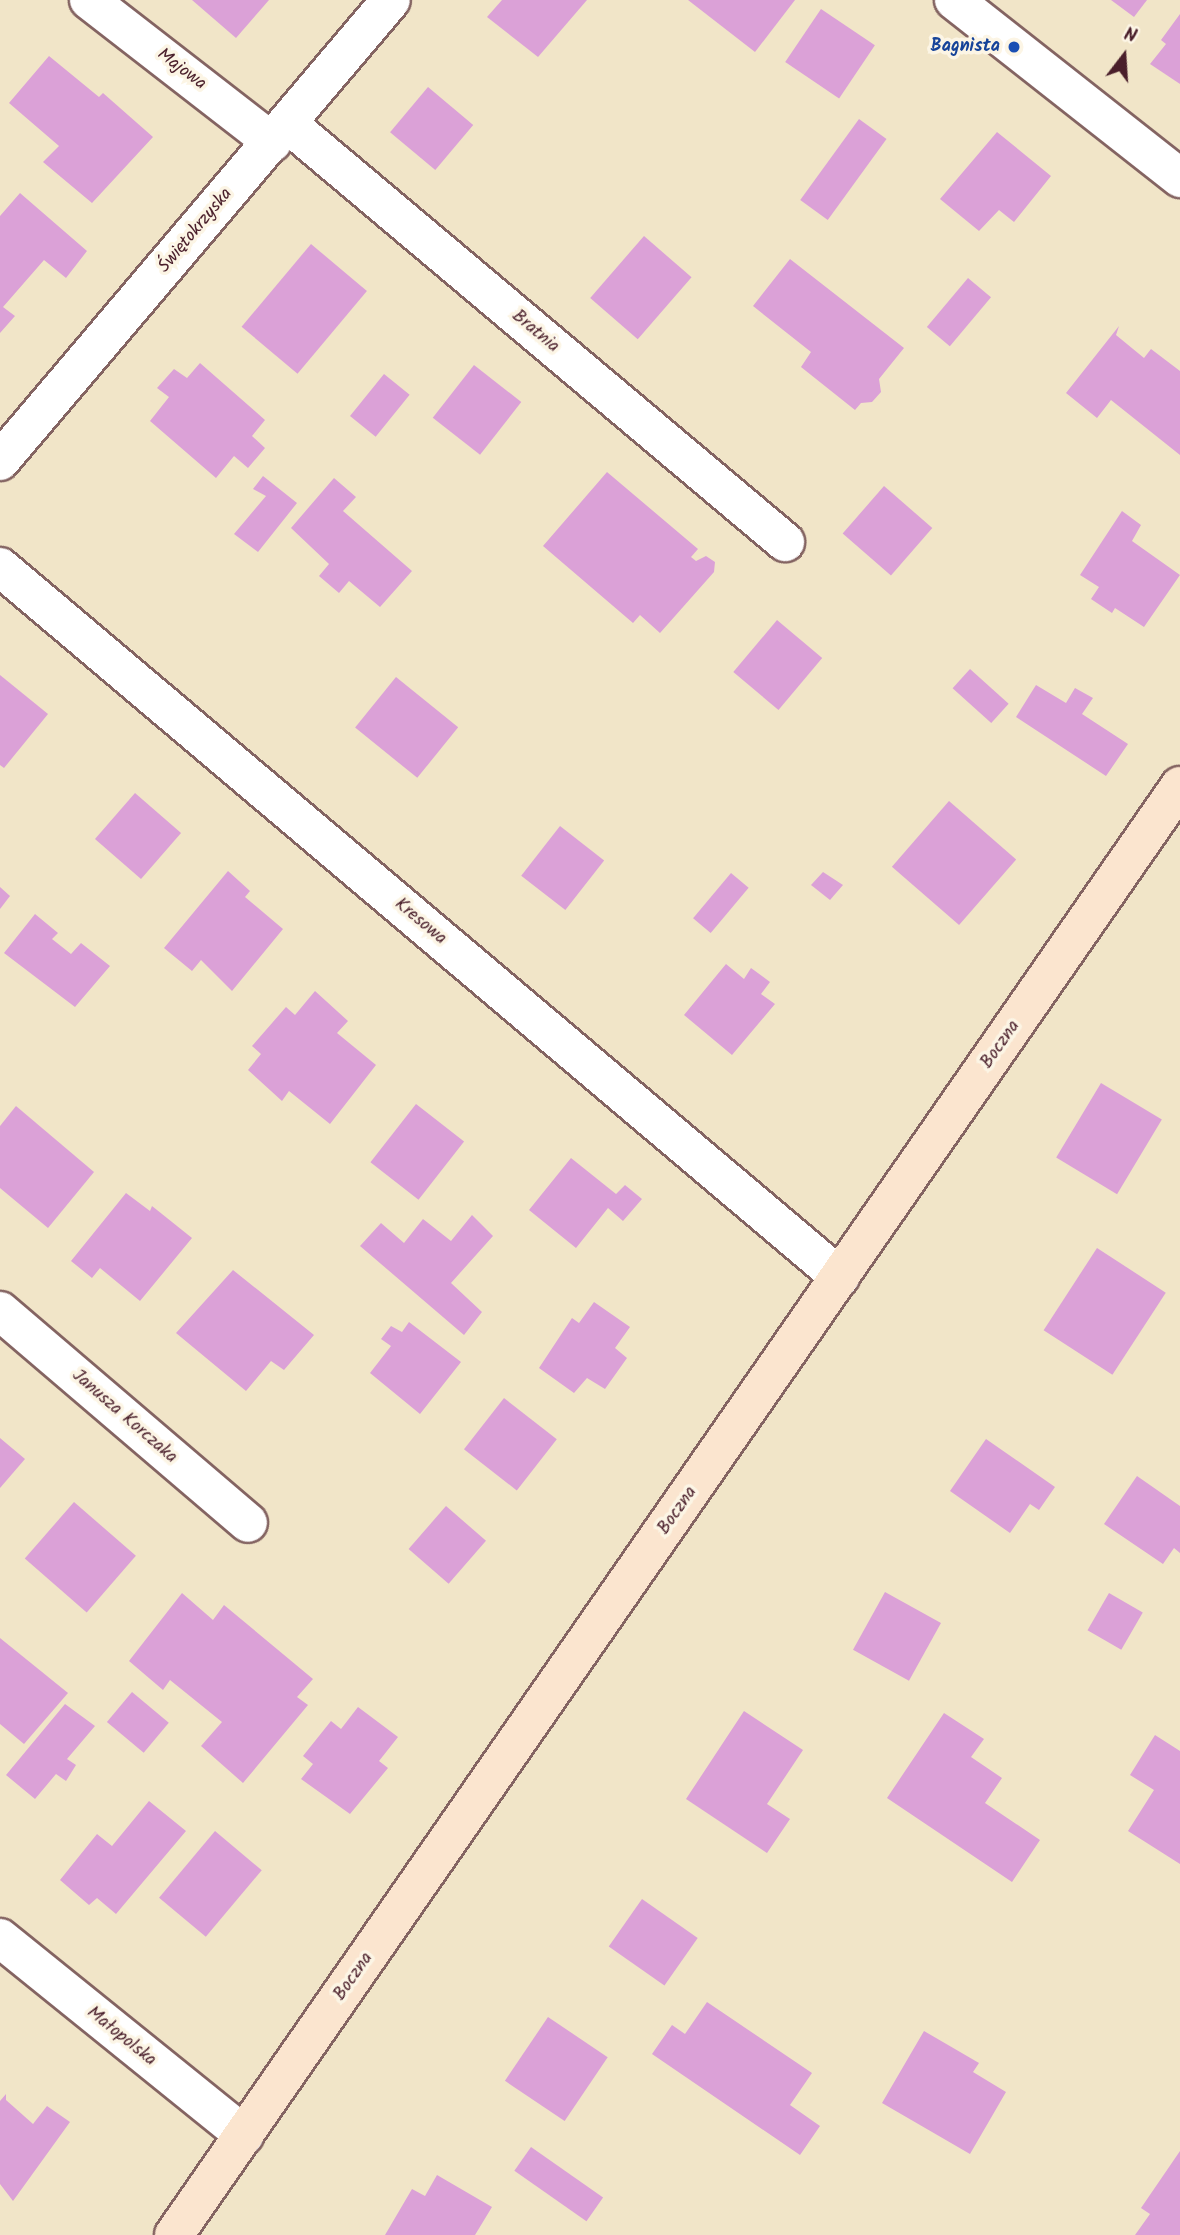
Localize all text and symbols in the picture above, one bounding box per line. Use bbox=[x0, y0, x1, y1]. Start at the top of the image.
text: N bbox=[1120, 20, 1140, 52]
north arrow bbox=[1089, 21, 1159, 91]
place label: Bagnista bbox=[931, 36, 1000, 58]
marker: Bagnista bbox=[1006, 39, 1022, 55]
street label: Majowa bbox=[152, 45, 210, 95]
street label: Świętokrzyska bbox=[154, 184, 238, 278]
street label: Bratnia bbox=[507, 306, 563, 358]
street label: Kresowa bbox=[390, 894, 450, 950]
street label: Boczna bbox=[977, 1017, 1025, 1073]
street label: Janusza Korczaka bbox=[67, 1365, 181, 1469]
street label: Boczna bbox=[654, 1483, 702, 1539]
street label: Boczna bbox=[330, 1949, 378, 2005]
street label: Małopolska bbox=[82, 2002, 160, 2072]

